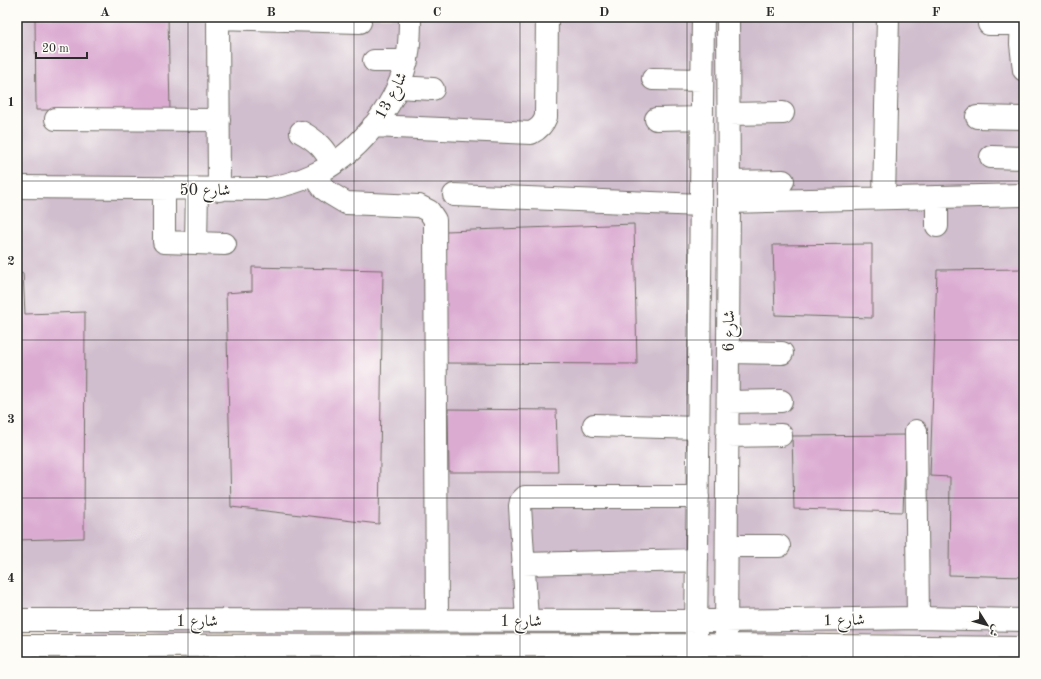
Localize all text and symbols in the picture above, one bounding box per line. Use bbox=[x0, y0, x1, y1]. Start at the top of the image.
text: A bbox=[100, 6, 110, 19]
text: B bbox=[266, 6, 276, 19]
text: C bbox=[433, 6, 441, 19]
text: D bbox=[599, 6, 609, 19]
text: E bbox=[766, 6, 775, 19]
text: F bbox=[932, 6, 941, 19]
scale bar bbox=[36, 34, 87, 60]
text: 20 m bbox=[42, 43, 69, 55]
street label: شارع 13 bbox=[373, 70, 414, 124]
text: 1 bbox=[7, 96, 15, 109]
street label: شارع 50 bbox=[180, 183, 230, 203]
text: 2 bbox=[7, 255, 15, 268]
street label: شارع 6 bbox=[722, 310, 742, 352]
text: 3 bbox=[7, 413, 15, 426]
text: 4 bbox=[7, 572, 15, 585]
north arrow bbox=[967, 605, 1007, 645]
street label: شارع 1 bbox=[823, 613, 865, 633]
street label: شارع 1 bbox=[176, 614, 218, 634]
street label: شارع 1 bbox=[500, 614, 542, 634]
text: ش bbox=[986, 622, 1001, 638]

